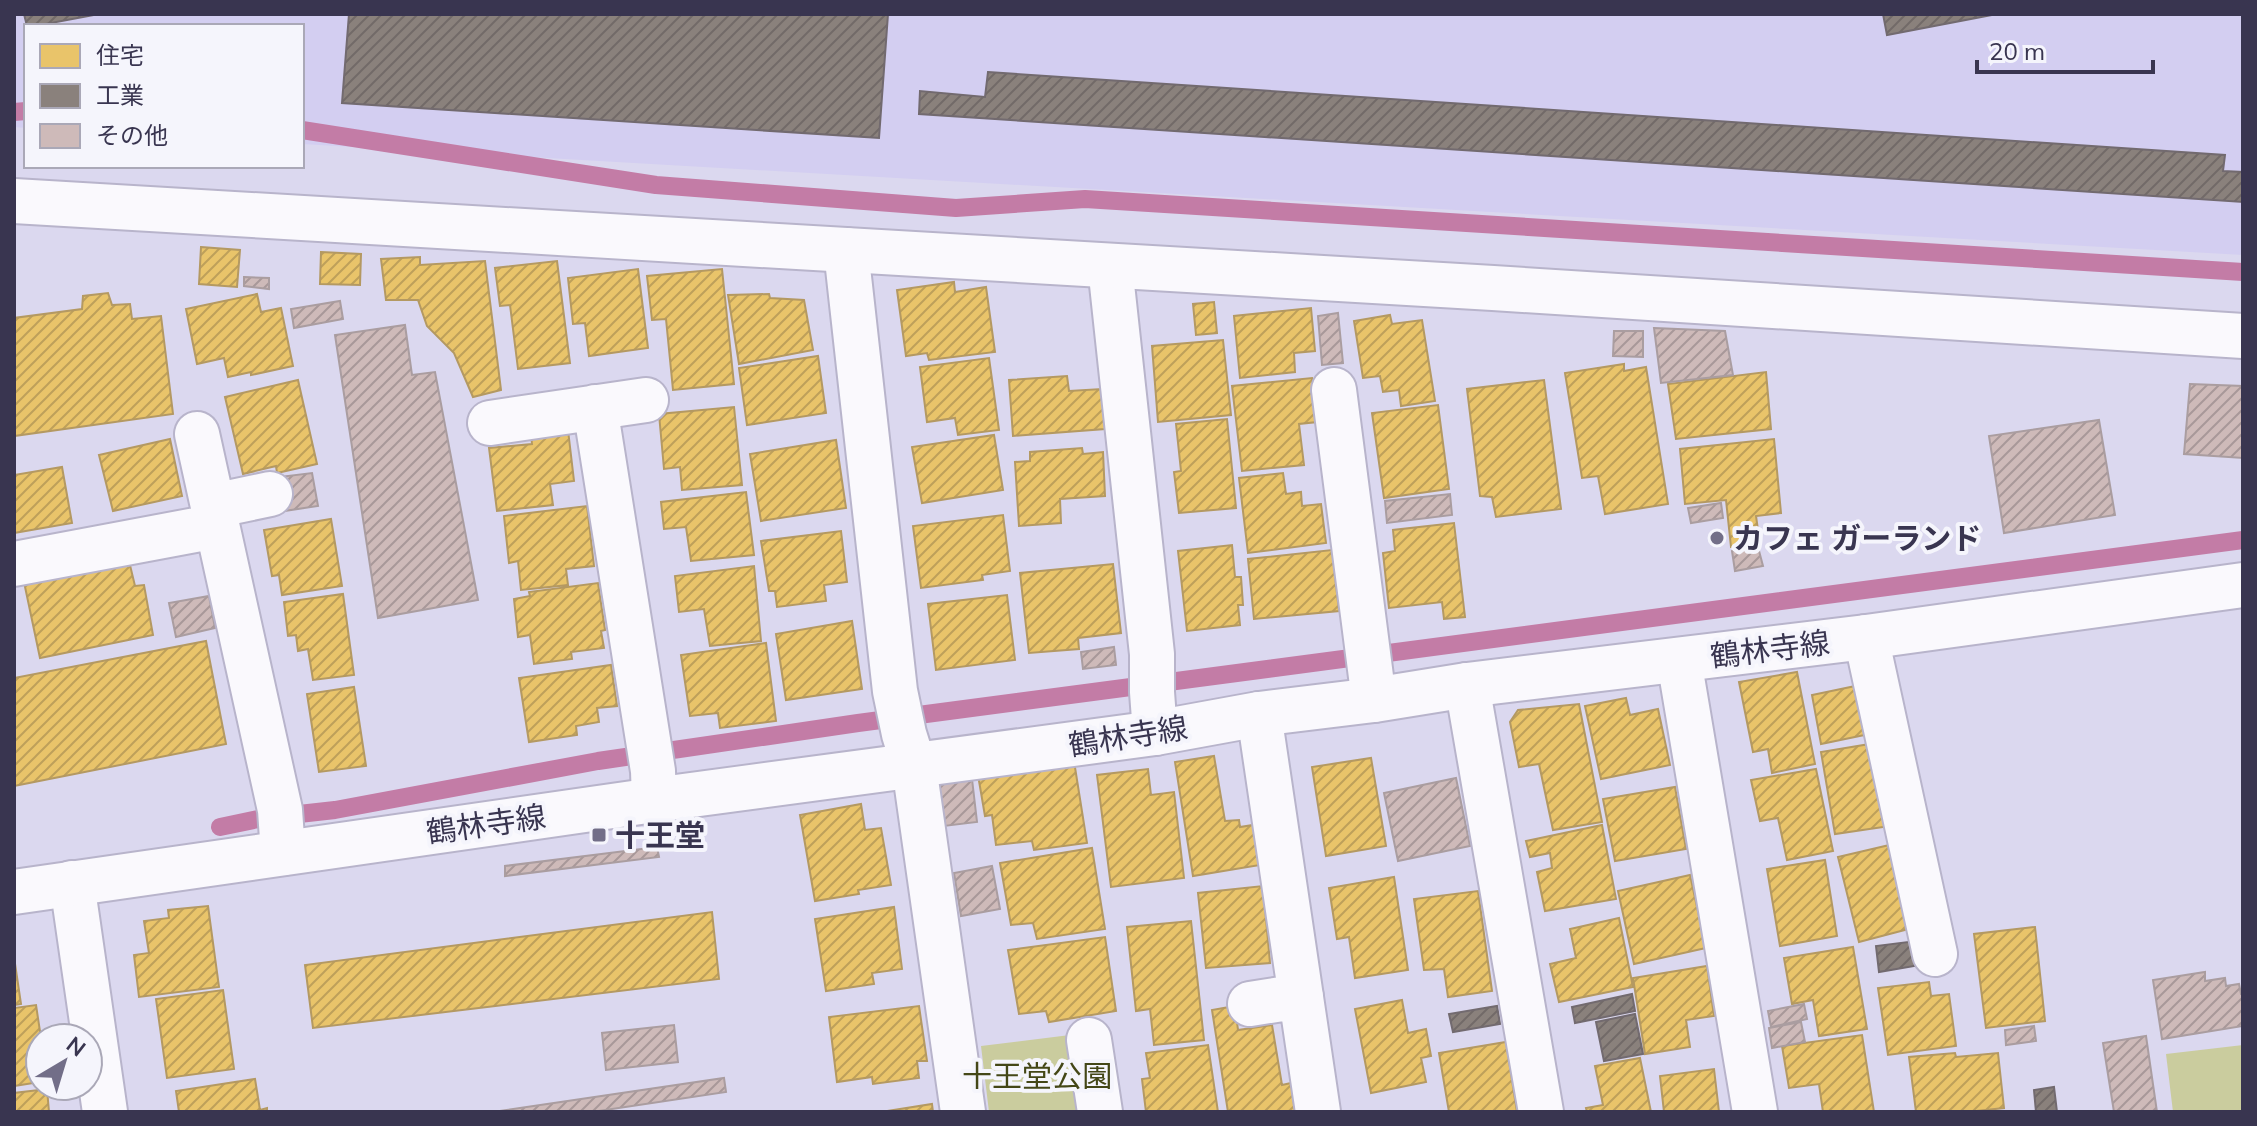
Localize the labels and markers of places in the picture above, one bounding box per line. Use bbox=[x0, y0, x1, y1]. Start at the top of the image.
place label: カフェ ガーランド bbox=[1733, 519, 1981, 557]
marker: カフェ ガーランド bbox=[1708, 529, 1726, 547]
place label: 十王堂 bbox=[615, 816, 705, 854]
marker: 十王堂 bbox=[590, 826, 608, 844]

